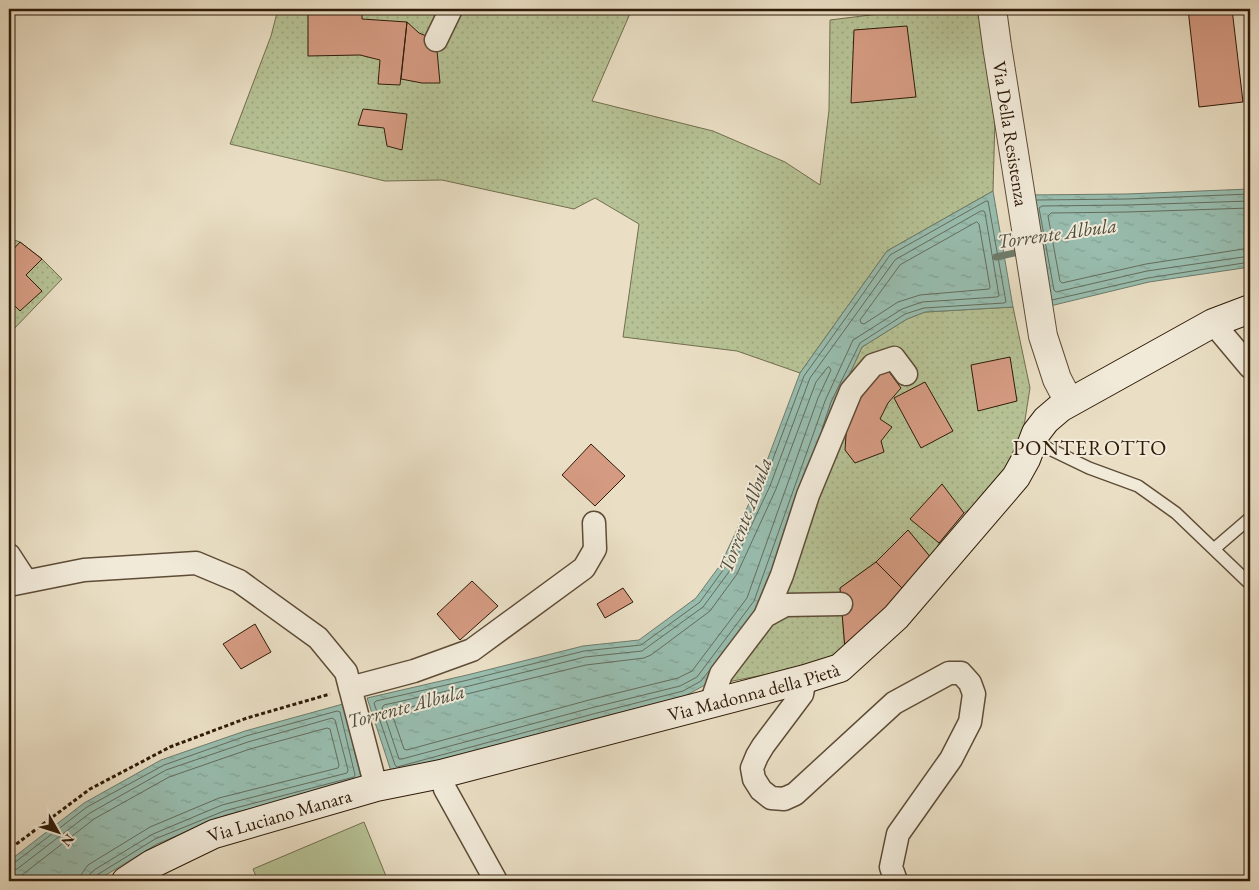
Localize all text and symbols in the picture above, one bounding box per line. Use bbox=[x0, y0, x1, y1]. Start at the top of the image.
street label: Via Della Resistenza bbox=[987, 59, 1035, 208]
water label: Torrente Albula bbox=[995, 212, 1119, 254]
district label: PONTEROTTO bbox=[1013, 434, 1167, 461]
water label: Torrente Albula bbox=[712, 454, 778, 576]
street label: Via Madonna della Pietà bbox=[665, 656, 843, 727]
water label: Torrente Albula bbox=[344, 678, 468, 734]
street label: Via Luciano Manara bbox=[203, 782, 355, 848]
north arrow bbox=[32, 808, 82, 858]
text: N bbox=[57, 830, 79, 851]

